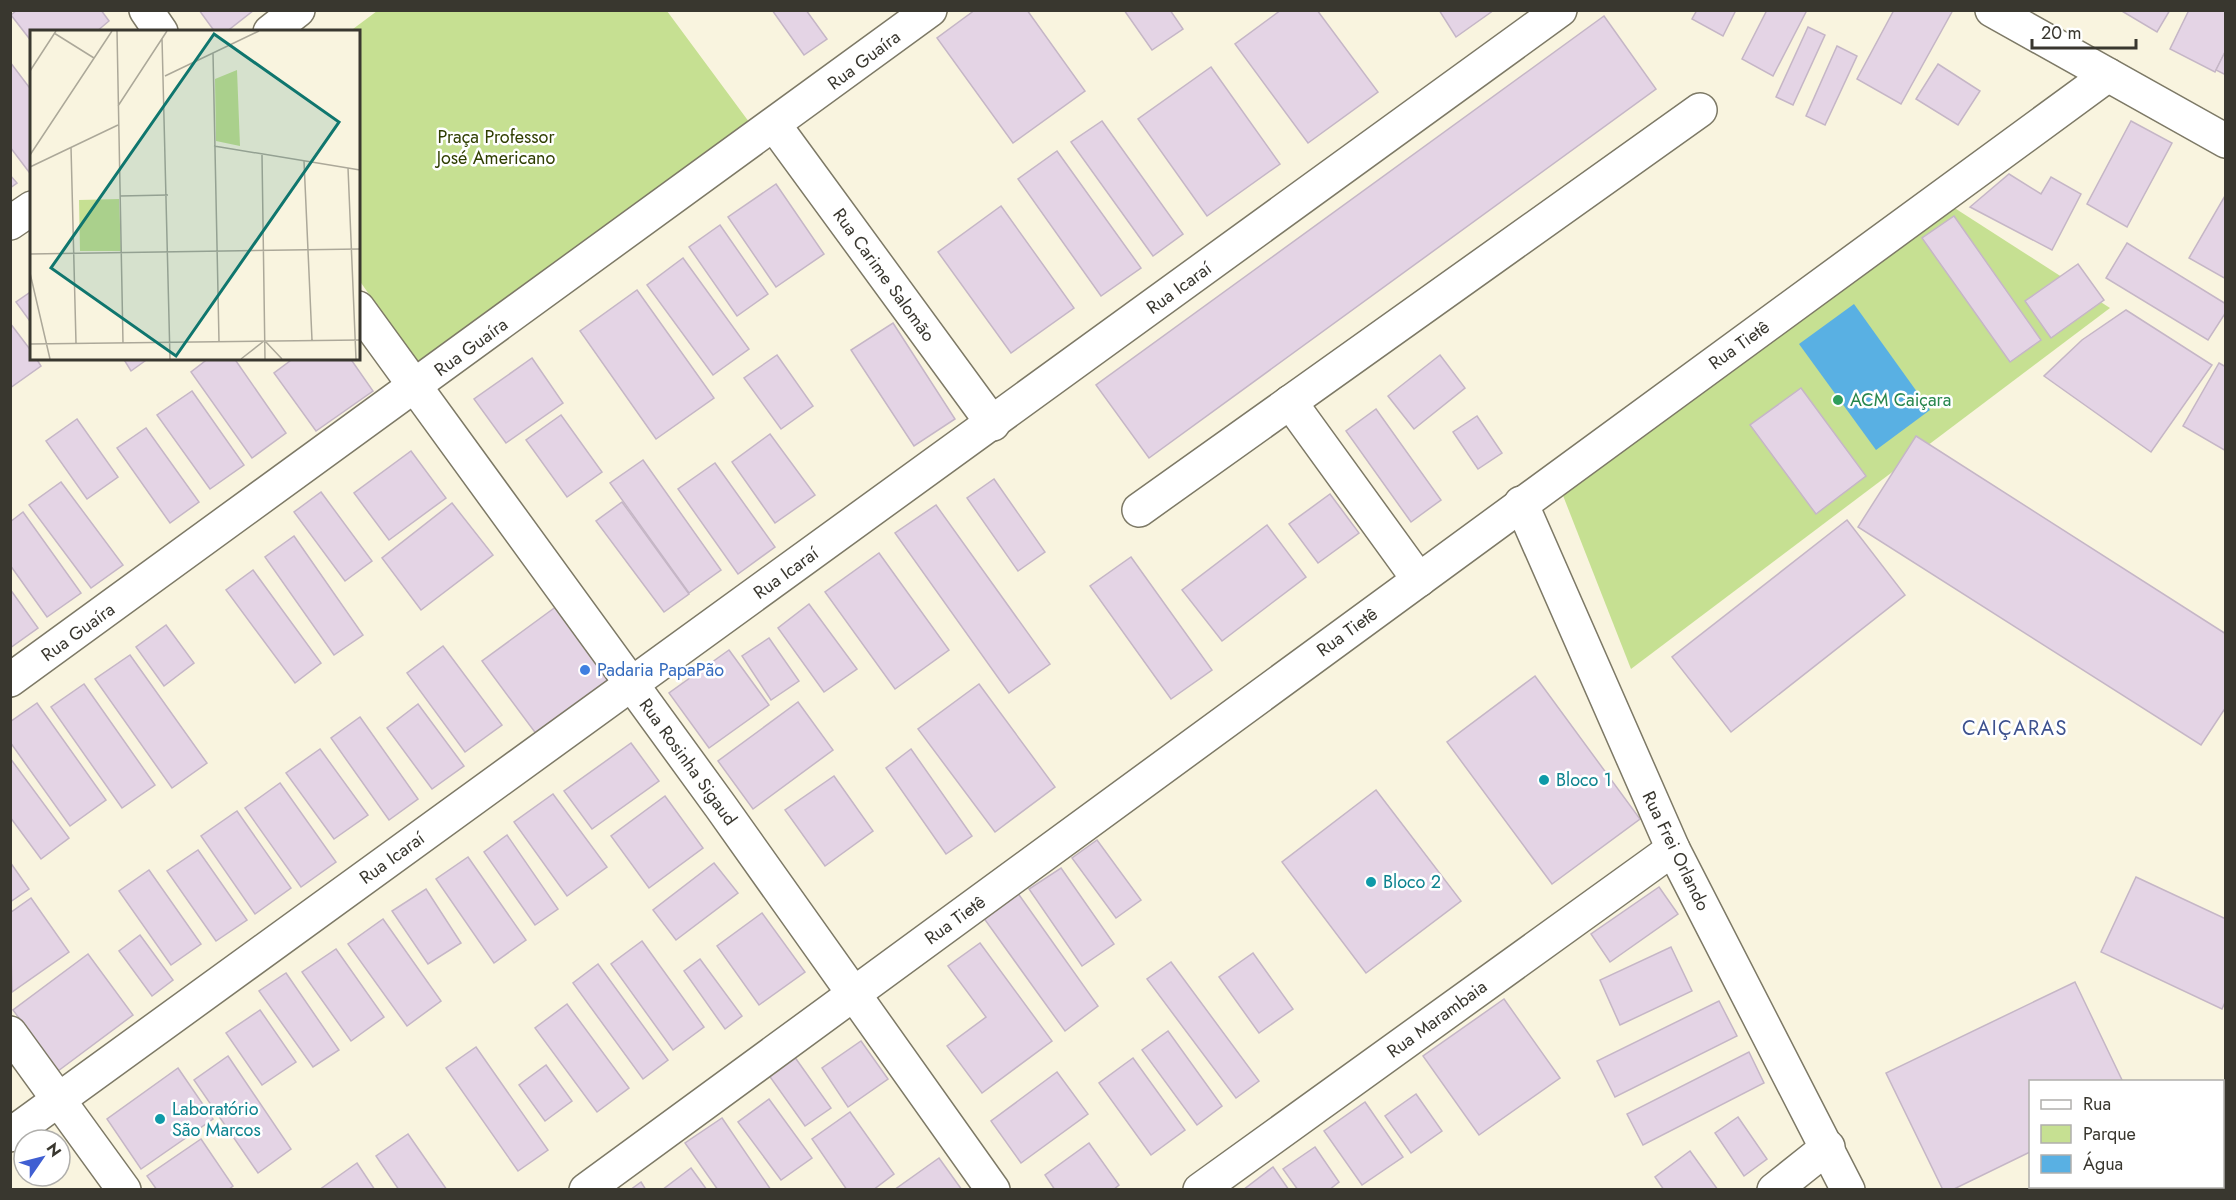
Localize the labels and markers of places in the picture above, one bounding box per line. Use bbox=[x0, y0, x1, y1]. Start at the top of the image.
place label: ACM Caiçara bbox=[1850, 387, 1951, 413]
marker: ACM Caiçara bbox=[1831, 393, 1845, 407]
place label: Padaria PapaPão bbox=[597, 657, 724, 683]
marker: Padaria PapaPão bbox=[578, 663, 592, 677]
place label: Bloco 1 bbox=[1556, 767, 1612, 793]
marker: Bloco 1 bbox=[1537, 773, 1551, 787]
place label: Bloco 2 bbox=[1383, 869, 1441, 895]
marker: Bloco 2 bbox=[1364, 875, 1378, 889]
place label: Laboratório São Marcos bbox=[172, 1096, 261, 1143]
marker: Laboratório São Marcos bbox=[153, 1112, 167, 1126]

